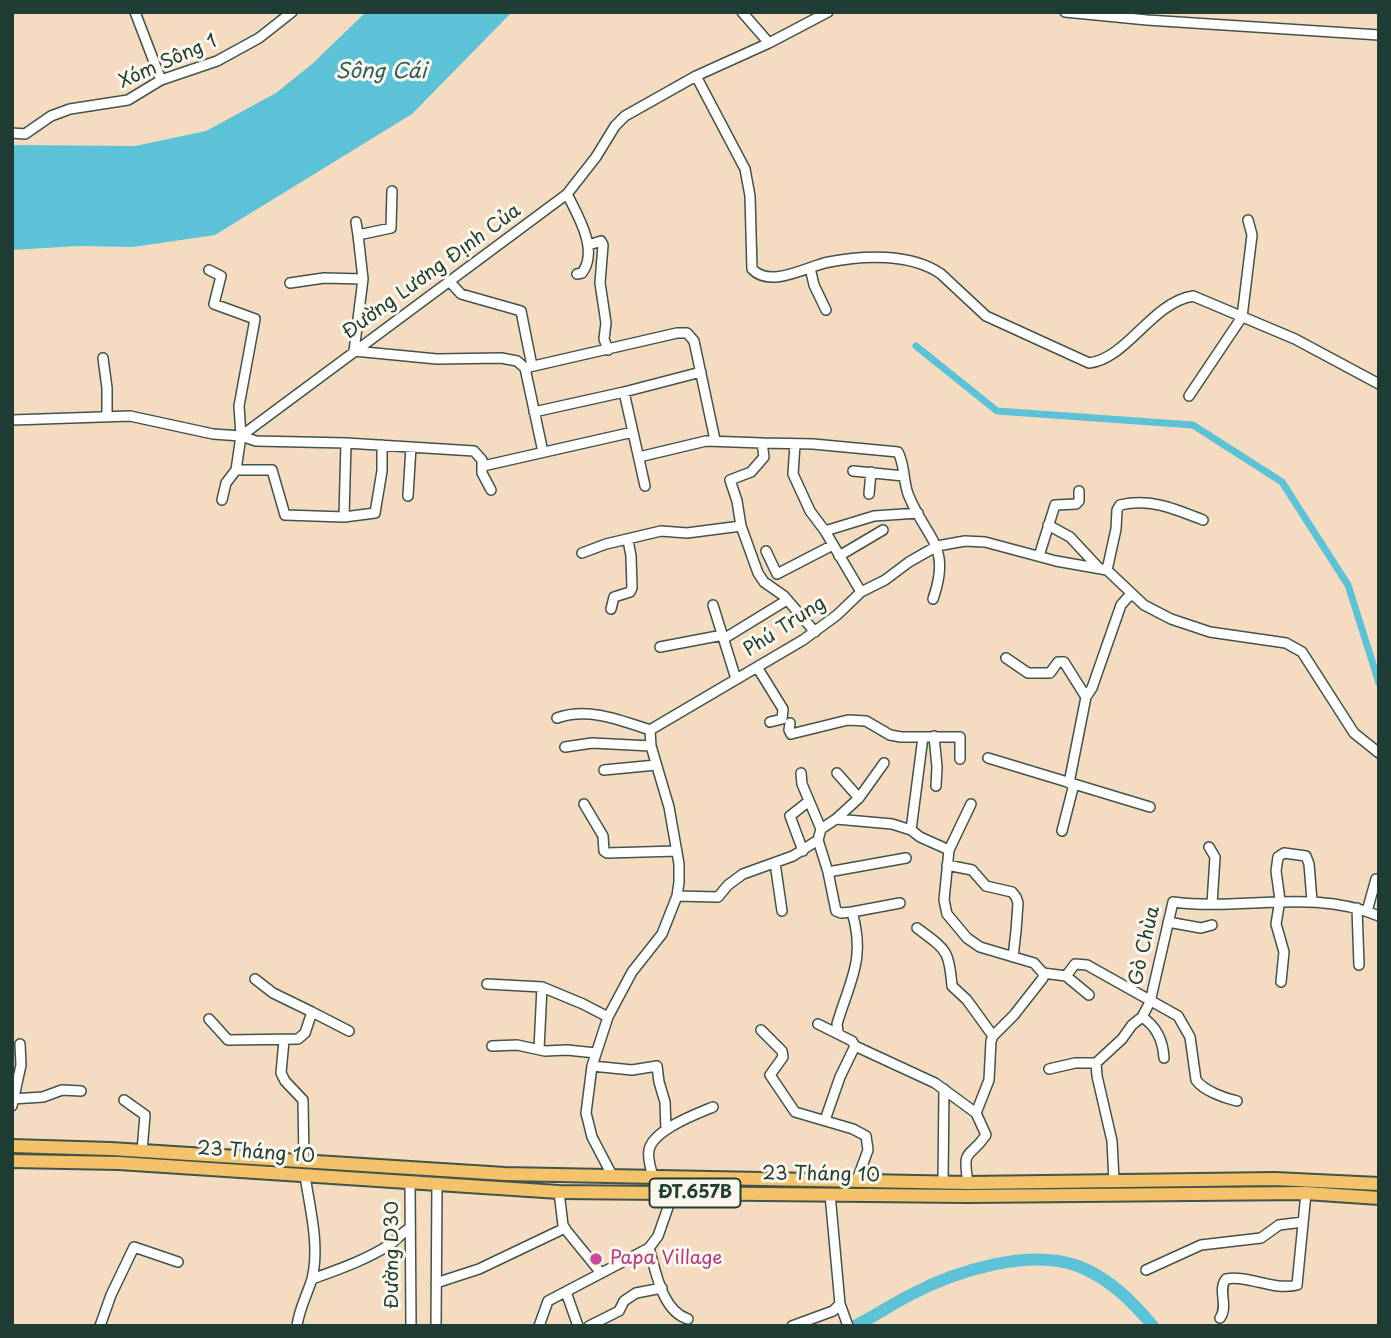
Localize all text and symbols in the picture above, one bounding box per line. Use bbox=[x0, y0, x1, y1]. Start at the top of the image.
street label: Xóm Sông 1 bbox=[115, 30, 221, 94]
water label: Sông Cái bbox=[336, 59, 426, 85]
street label: Đường Lương Định Của bbox=[338, 200, 526, 344]
street label: Phú Trung bbox=[740, 592, 830, 662]
street label: Gò Chùa bbox=[1125, 904, 1165, 988]
street label: 23 Tháng 10 bbox=[196, 1138, 316, 1168]
street label: 23 Tháng 10 bbox=[762, 1163, 880, 1187]
road number: ĐT.657B bbox=[650, 1178, 740, 1208]
street label: Đường D30 bbox=[382, 1201, 404, 1309]
place label: Papa Village bbox=[610, 1248, 722, 1270]
marker: Papa Village bbox=[588, 1251, 604, 1267]

